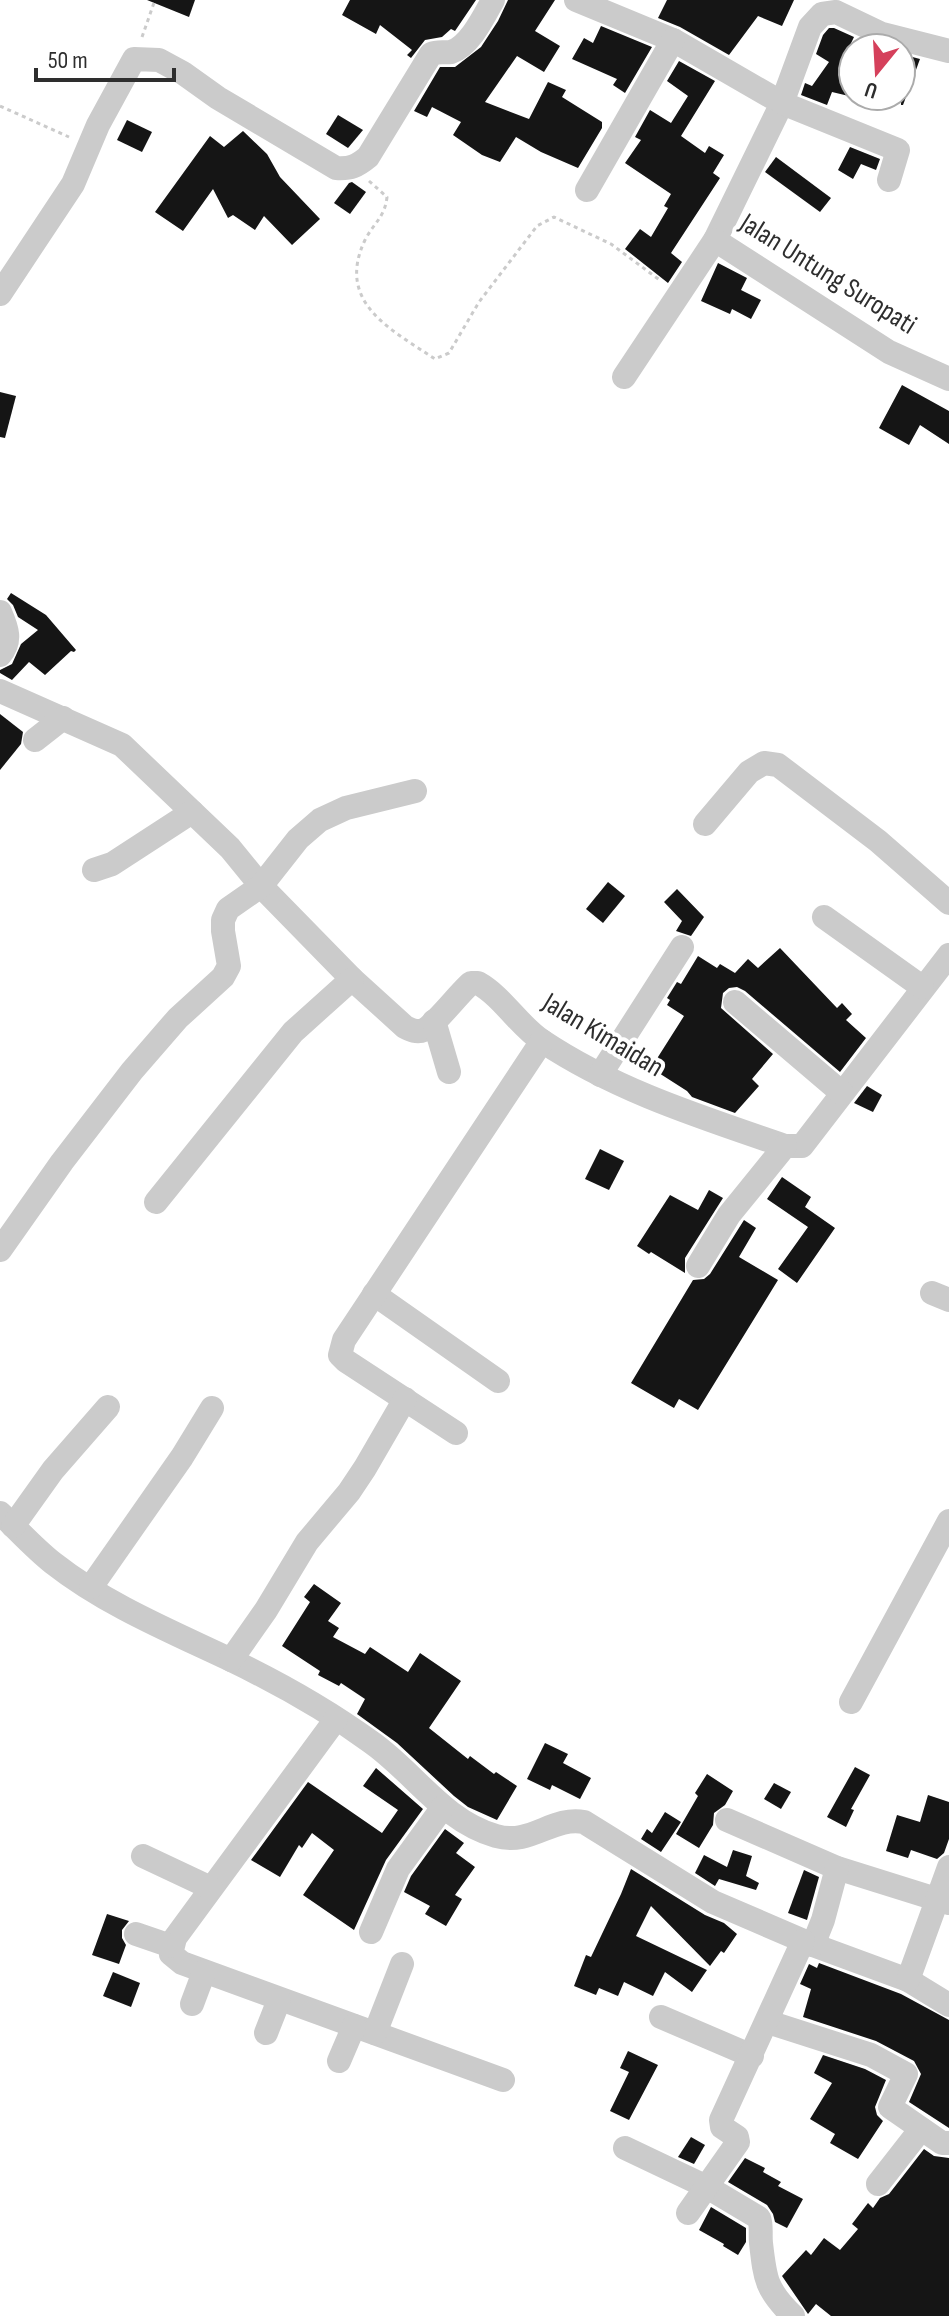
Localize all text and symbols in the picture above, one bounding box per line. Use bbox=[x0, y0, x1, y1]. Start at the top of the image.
scale bar bbox=[36, 32, 174, 82]
north arrow bbox=[837, 32, 917, 112]
text: 50 m bbox=[48, 46, 88, 75]
text: U bbox=[862, 75, 881, 104]
street label: Jalan Untung Suropati bbox=[733, 206, 922, 341]
street label: Jalan Kimaidan bbox=[536, 986, 669, 1084]

